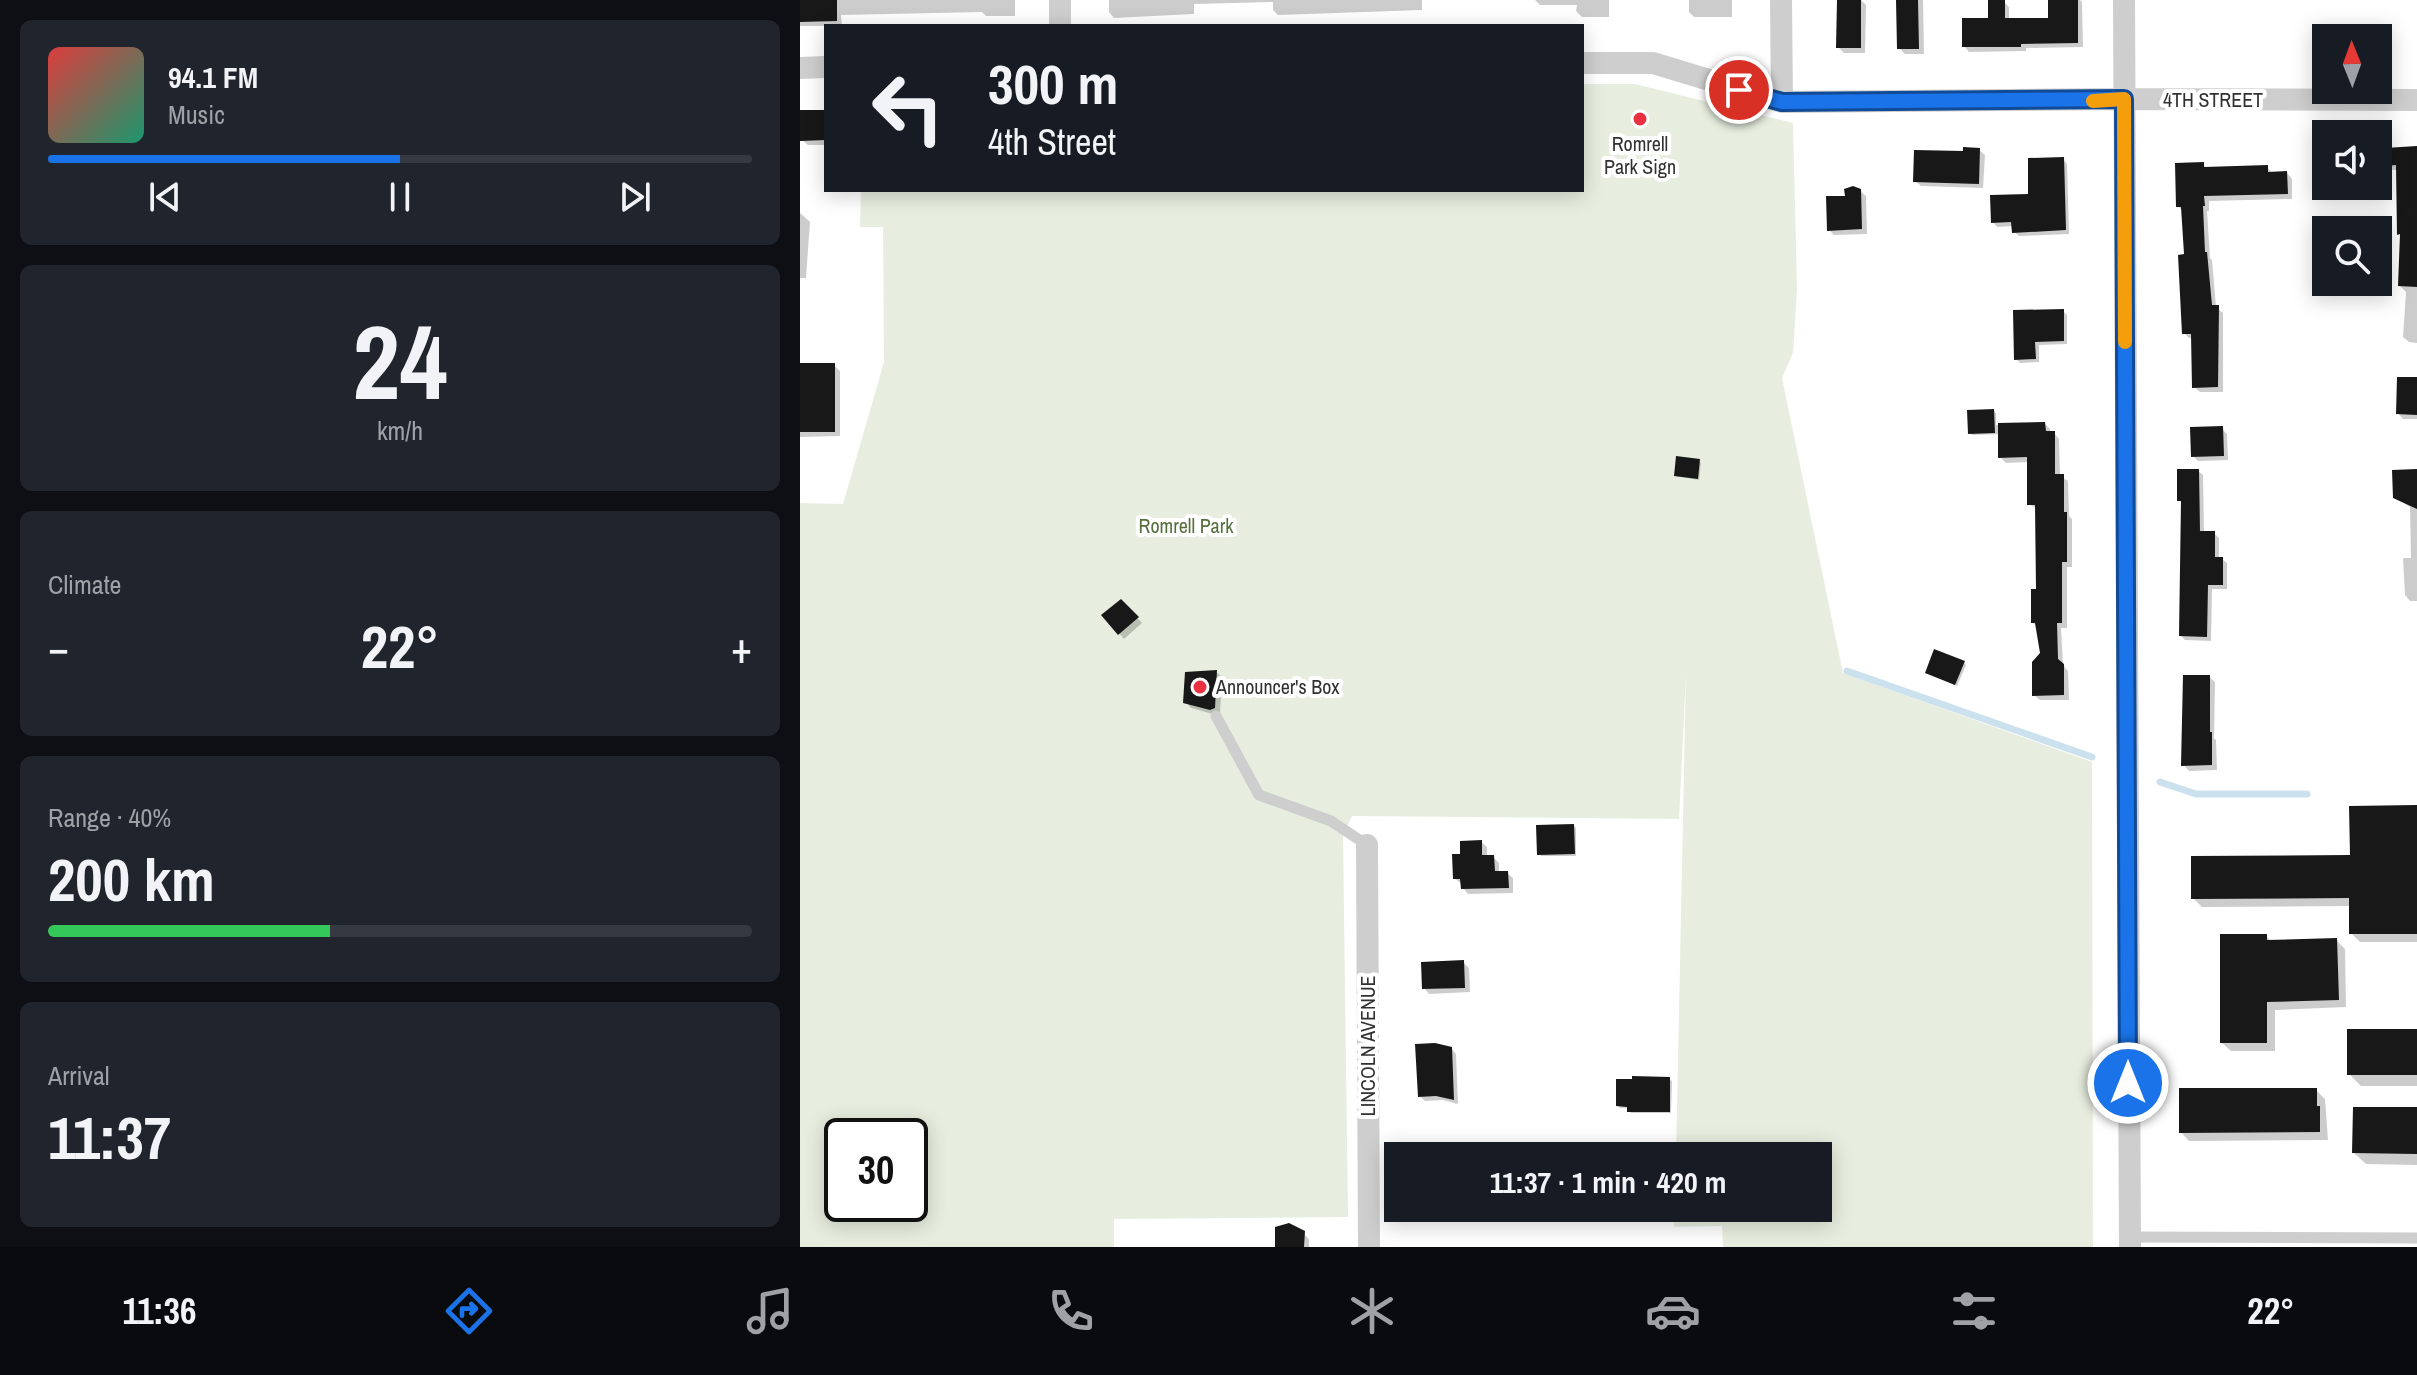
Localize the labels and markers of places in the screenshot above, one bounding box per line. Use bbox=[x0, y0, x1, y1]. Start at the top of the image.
pin bbox=[1705, 56, 1773, 124]
marker: Romrell Park Sign bbox=[1631, 110, 1649, 128]
place label: Romrell Park Sign bbox=[1604, 130, 1676, 180]
place label: Announcer's Box bbox=[1215, 673, 1340, 700]
marker: Announcer's Box bbox=[1191, 678, 1209, 696]

